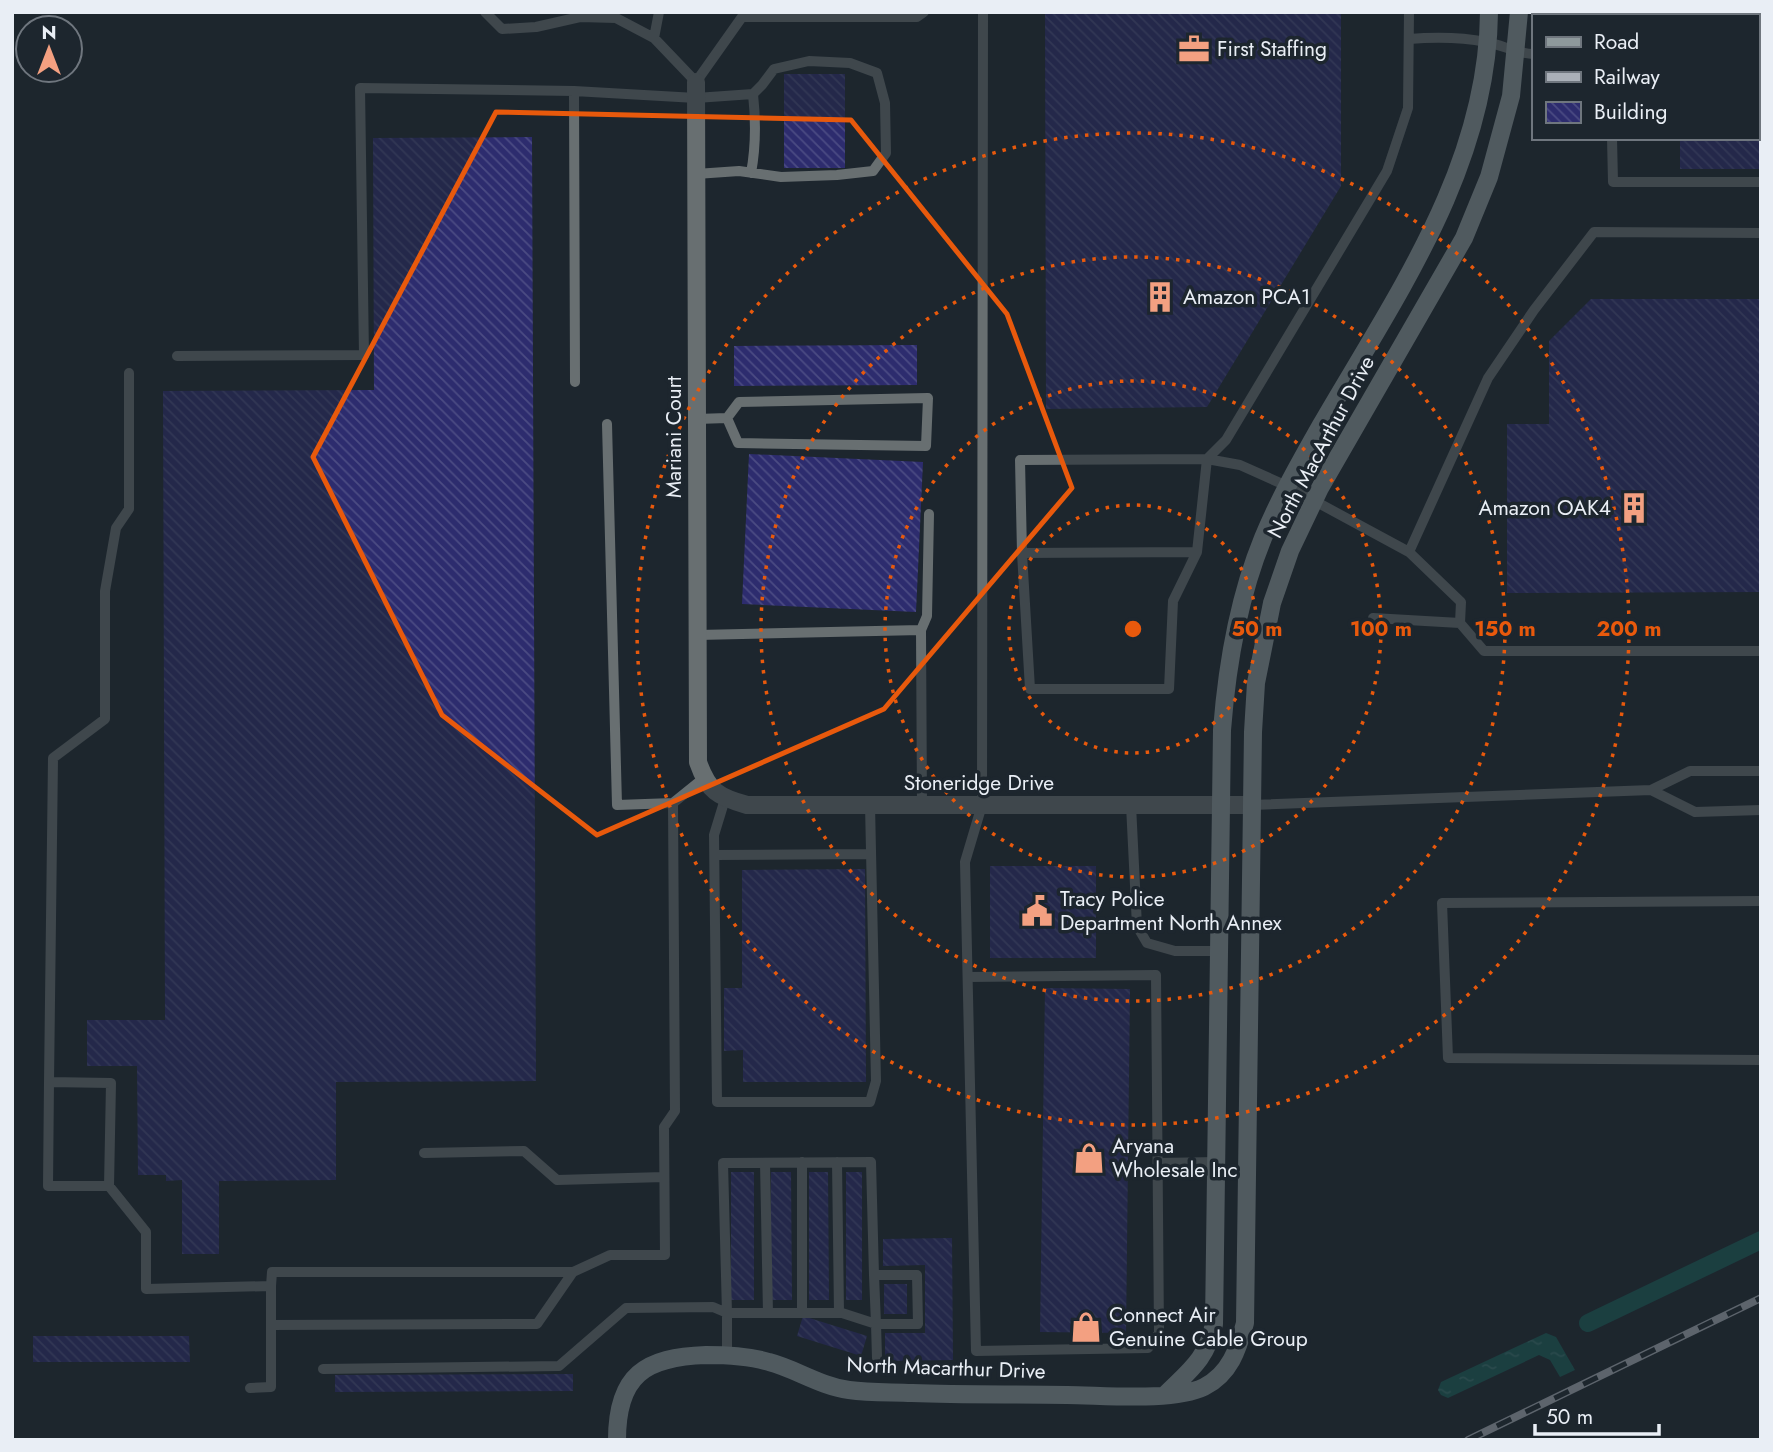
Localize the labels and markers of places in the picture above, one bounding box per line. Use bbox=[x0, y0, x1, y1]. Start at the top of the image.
office icon: First Staffing bbox=[1177, 32, 1211, 66]
place label: First Staffing bbox=[1217, 34, 1327, 64]
building icon: Amazon PCA1 bbox=[1143, 280, 1177, 314]
place label: Amazon PCA1 bbox=[1183, 282, 1310, 312]
building icon: Amazon OAK4 bbox=[1617, 491, 1651, 525]
place label: Amazon OAK4 bbox=[1479, 493, 1611, 523]
centre of rings bbox=[1121, 617, 1145, 641]
place label: Tracy Police Department North Annex bbox=[1060, 884, 1282, 938]
public building icon: Tracy Police Department North Annex bbox=[1020, 894, 1054, 928]
place label: Aryana Wholesale Inc bbox=[1112, 1131, 1238, 1185]
shop icon: Aryana Wholesale Inc bbox=[1072, 1141, 1106, 1175]
place label: Connect Air Genuine Cable Group bbox=[1109, 1300, 1308, 1354]
shop icon: Connect Air Genuine Cable Group bbox=[1069, 1310, 1103, 1344]

